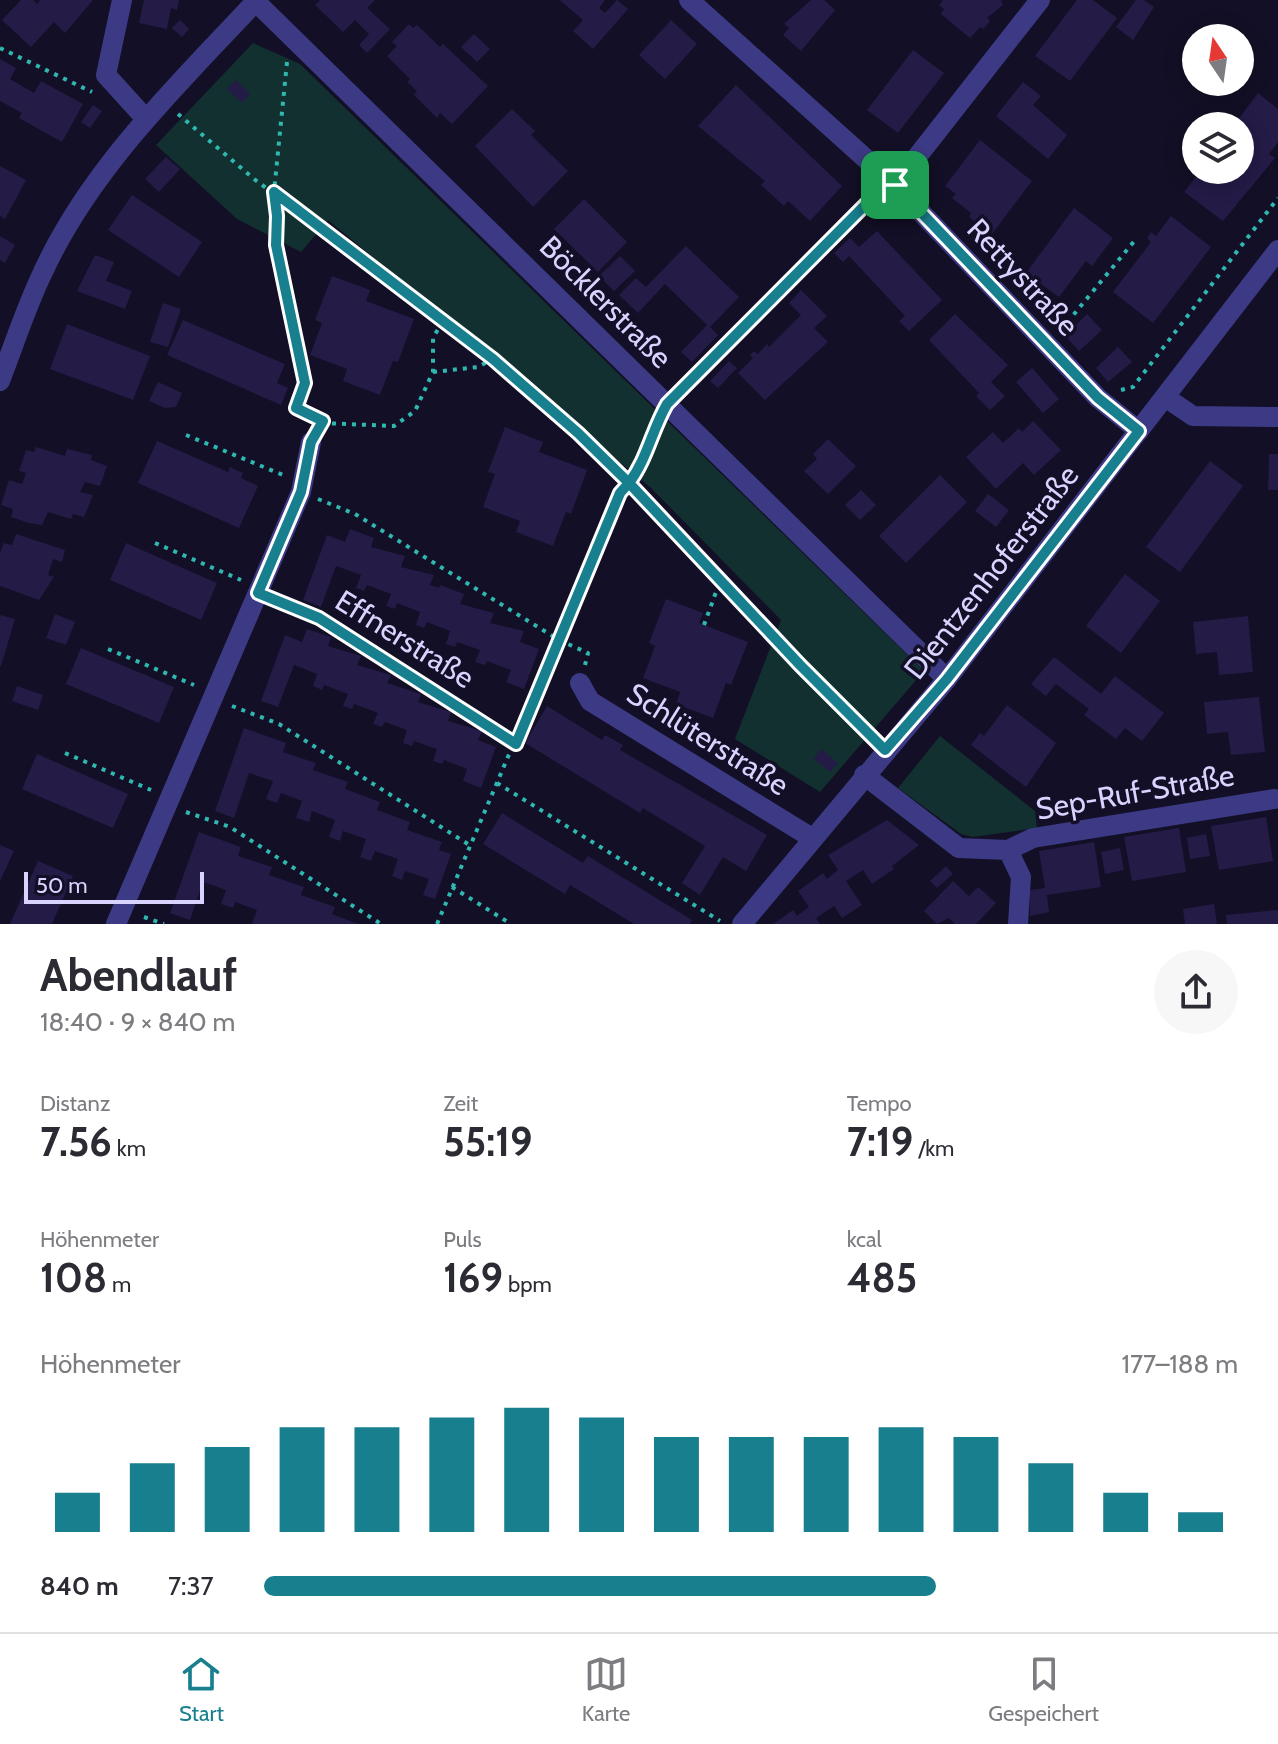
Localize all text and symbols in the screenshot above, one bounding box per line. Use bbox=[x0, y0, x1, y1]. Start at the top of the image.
north arrow bbox=[1182, 24, 1254, 96]
map controls bbox=[1182, 24, 1254, 184]
button: layers bbox=[1182, 112, 1254, 184]
pin bbox=[861, 151, 929, 219]
icon: arrive bbox=[873, 163, 917, 207]
street label: Rettystraße bbox=[959, 211, 1087, 343]
street label: Böcklerstraße bbox=[532, 228, 680, 376]
street label: Dientzenhoferstraße bbox=[896, 457, 1086, 687]
street label: Effnerstraße bbox=[329, 582, 481, 696]
street label: Schlüterstraße bbox=[620, 675, 796, 803]
street label: Sep-Ruf-Straße bbox=[1033, 756, 1237, 828]
scale bar bbox=[24, 868, 204, 904]
text: 50 m bbox=[36, 872, 88, 899]
text: Abendlauf bbox=[40, 949, 237, 1002]
button: share bbox=[1154, 950, 1238, 1034]
text: 18:40 · 9 × 840 m bbox=[40, 1006, 235, 1038]
text: Distanz bbox=[40, 1090, 110, 1117]
text: Zeit bbox=[443, 1090, 478, 1117]
text: Tempo bbox=[847, 1090, 912, 1117]
text: 7.56 bbox=[40, 1117, 112, 1166]
text: 55:19 bbox=[443, 1117, 532, 1166]
text: 7:19 bbox=[847, 1117, 913, 1166]
text: km bbox=[112, 1135, 146, 1162]
text: /km bbox=[913, 1135, 954, 1162]
text: Höhenmeter bbox=[40, 1226, 159, 1253]
text: Puls bbox=[443, 1226, 482, 1253]
text: kcal bbox=[847, 1226, 882, 1253]
text: 108 bbox=[40, 1253, 107, 1302]
text: 169 bbox=[443, 1253, 503, 1302]
text: 485 bbox=[847, 1253, 917, 1302]
text: m bbox=[107, 1271, 131, 1298]
text: bpm bbox=[503, 1271, 552, 1298]
text: Höhenmeter bbox=[40, 1348, 181, 1380]
text: 177–188 m bbox=[1121, 1348, 1238, 1380]
text: 840 m bbox=[40, 1570, 119, 1602]
text: 7:37 bbox=[168, 1570, 214, 1602]
tab: Start bbox=[179, 1652, 224, 1727]
tab: Karte bbox=[582, 1652, 630, 1727]
tab: Gespeichert bbox=[988, 1652, 1099, 1727]

